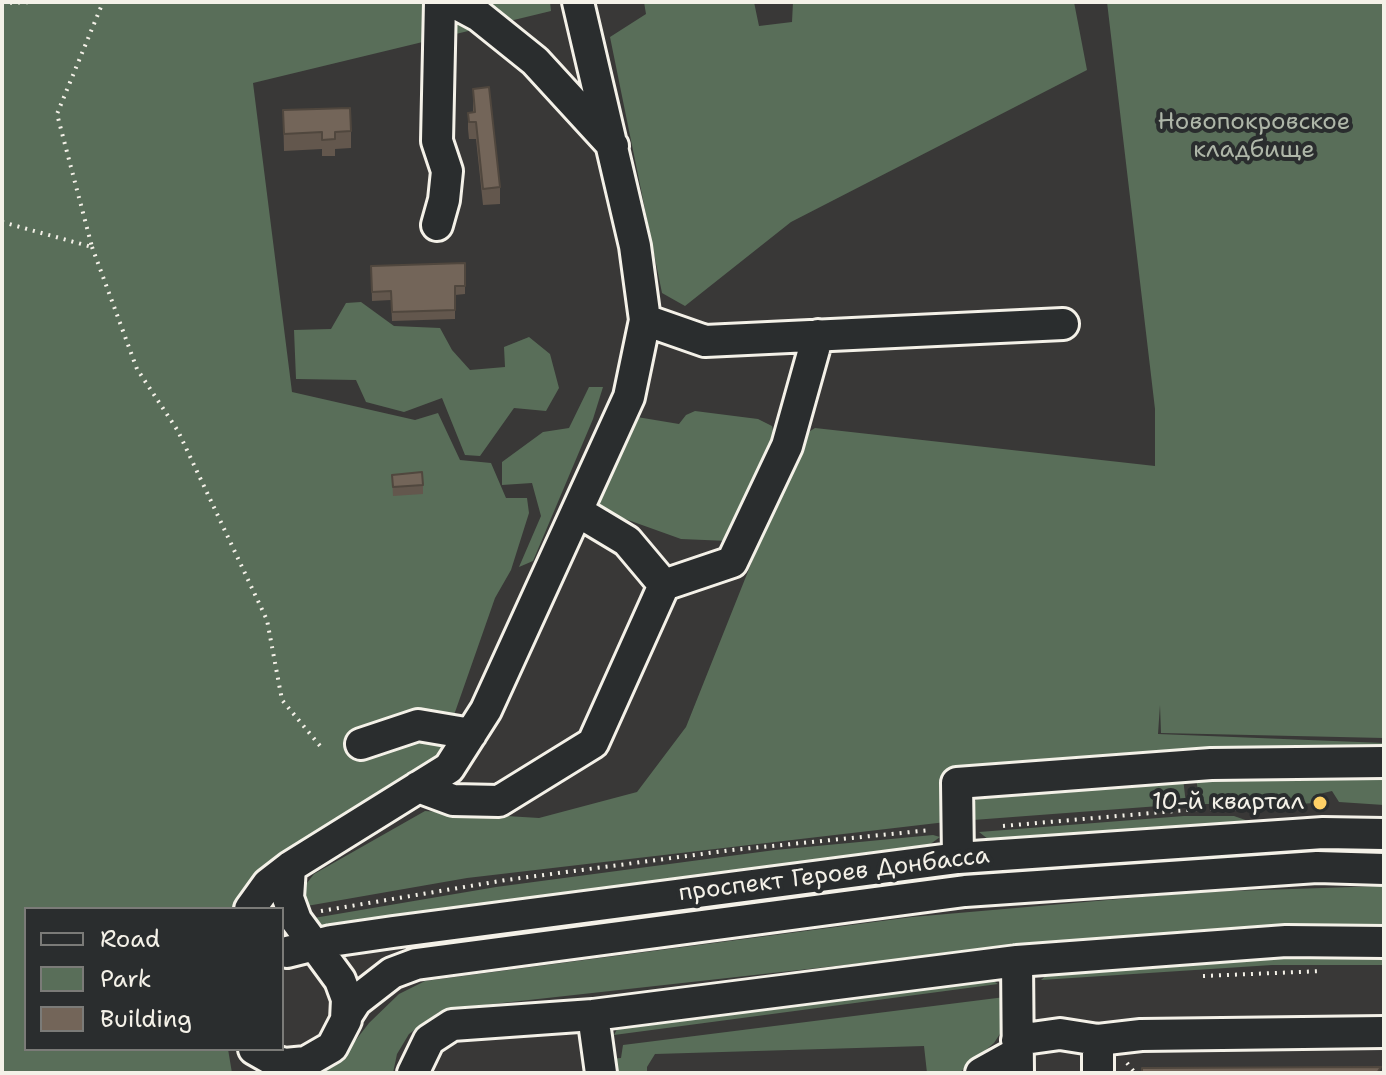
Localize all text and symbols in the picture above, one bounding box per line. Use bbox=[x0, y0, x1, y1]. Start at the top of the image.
park label: Новопокровское кладбище bbox=[1158, 109, 1350, 165]
place label: 10-й квартал bbox=[1152, 789, 1304, 817]
marker: 10-й квартал bbox=[1311, 794, 1329, 812]
street label: проспект Героев Донбасса bbox=[677, 842, 991, 908]
legend bbox=[24, 907, 284, 1051]
text: Road bbox=[100, 923, 160, 955]
text: Park bbox=[100, 963, 152, 995]
text: Building bbox=[100, 1003, 192, 1035]

